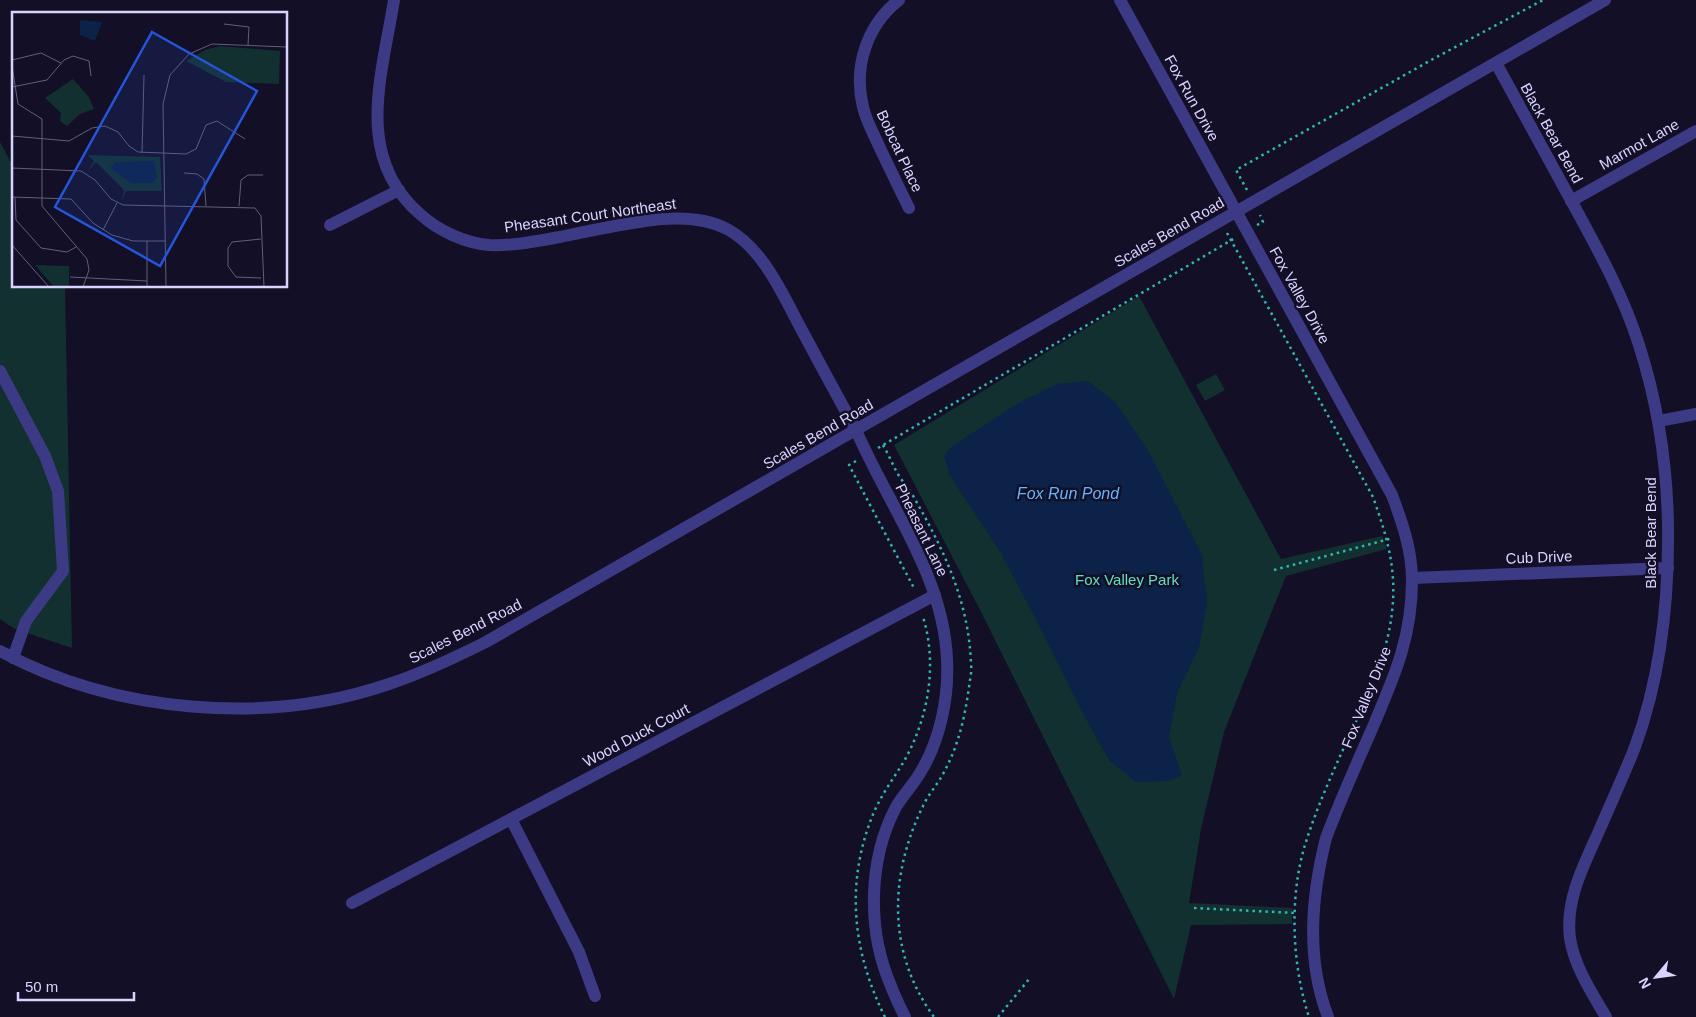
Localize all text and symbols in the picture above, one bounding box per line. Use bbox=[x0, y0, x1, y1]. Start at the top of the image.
inset map bbox=[12, 12, 288, 288]
street label: Fox Run Drive bbox=[1161, 52, 1223, 144]
street label: Black Bear Bend bbox=[1517, 80, 1587, 186]
street label: Bobcat Place bbox=[874, 107, 926, 195]
street label: Marmot Lane bbox=[1596, 115, 1682, 173]
street label: Pheasant Court Northeast bbox=[503, 194, 678, 235]
street label: Scales Bend Road bbox=[1111, 194, 1227, 270]
street label: Fox Valley Drive bbox=[1266, 244, 1334, 346]
street label: Scales Bend Road bbox=[760, 396, 876, 472]
street label: Black Bear Bend bbox=[1642, 477, 1659, 589]
street label: Pheasant Lane bbox=[892, 481, 952, 579]
water label: Fox Run Pond bbox=[1017, 485, 1120, 502]
street label: Cub Drive bbox=[1505, 547, 1573, 567]
park label: Fox Valley Park bbox=[1075, 571, 1179, 588]
street label: Scales Bend Road bbox=[406, 595, 524, 667]
street label: Fox Valley Drive bbox=[1338, 644, 1394, 750]
street label: Wood Duck Court bbox=[580, 699, 693, 770]
north arrow bbox=[1631, 952, 1681, 1002]
scale bar bbox=[18, 970, 134, 1002]
text: N bbox=[1635, 975, 1654, 992]
text: 50 m bbox=[25, 978, 58, 995]

